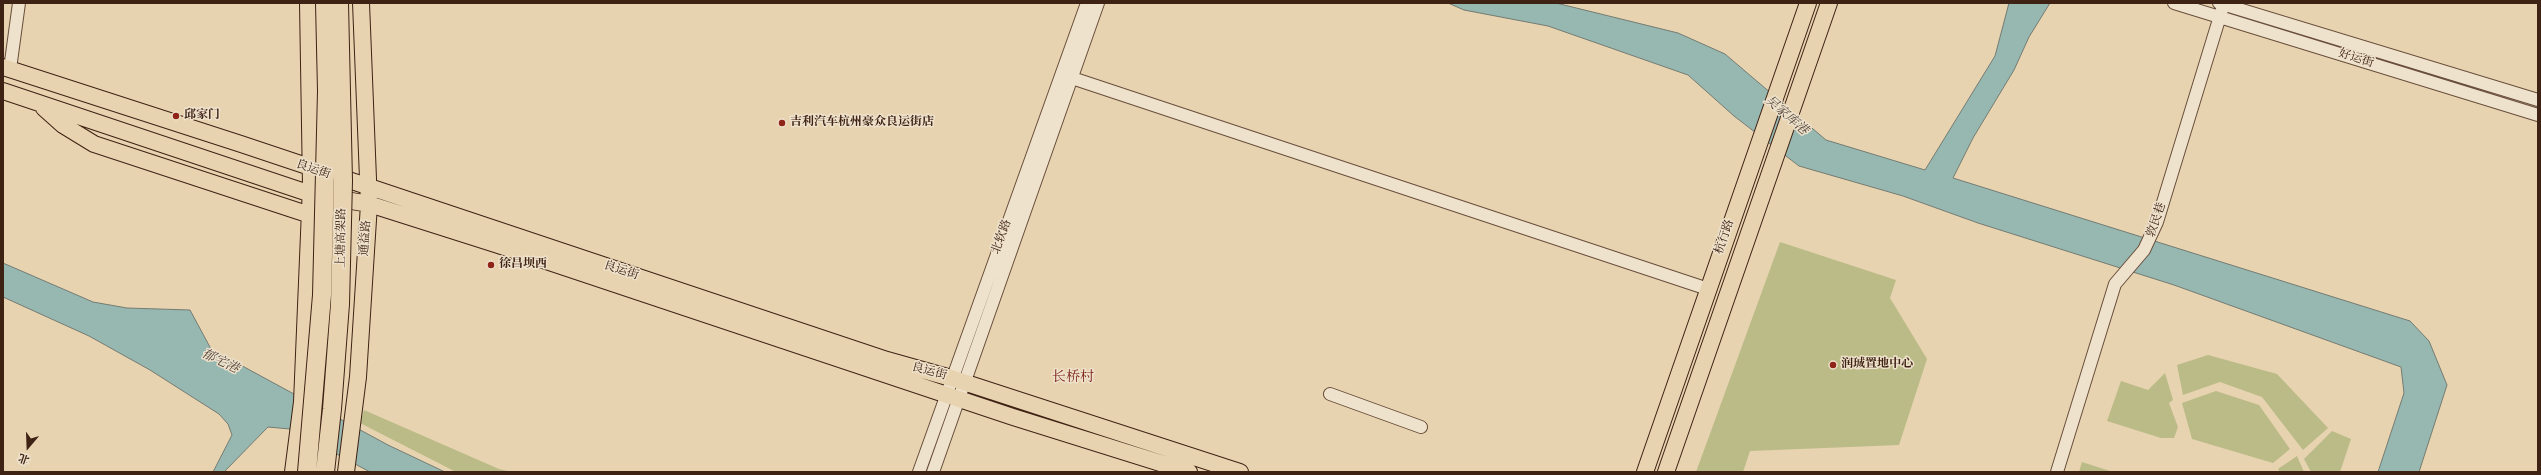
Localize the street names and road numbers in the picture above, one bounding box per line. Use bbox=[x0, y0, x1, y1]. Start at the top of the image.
street label: 好运街 bbox=[2337, 47, 2375, 71]
street label: 良运街 bbox=[294, 157, 332, 183]
street label: 敦民巷 bbox=[2144, 201, 2170, 239]
street label: 上塘高架路 bbox=[334, 208, 350, 268]
street label: 北软路 bbox=[989, 218, 1015, 256]
street label: 杭行路 bbox=[1712, 218, 1738, 256]
street label: 通益路 bbox=[358, 220, 374, 256]
street label: 良运街 bbox=[602, 259, 640, 283]
street label: 良运街 bbox=[910, 360, 948, 384]

